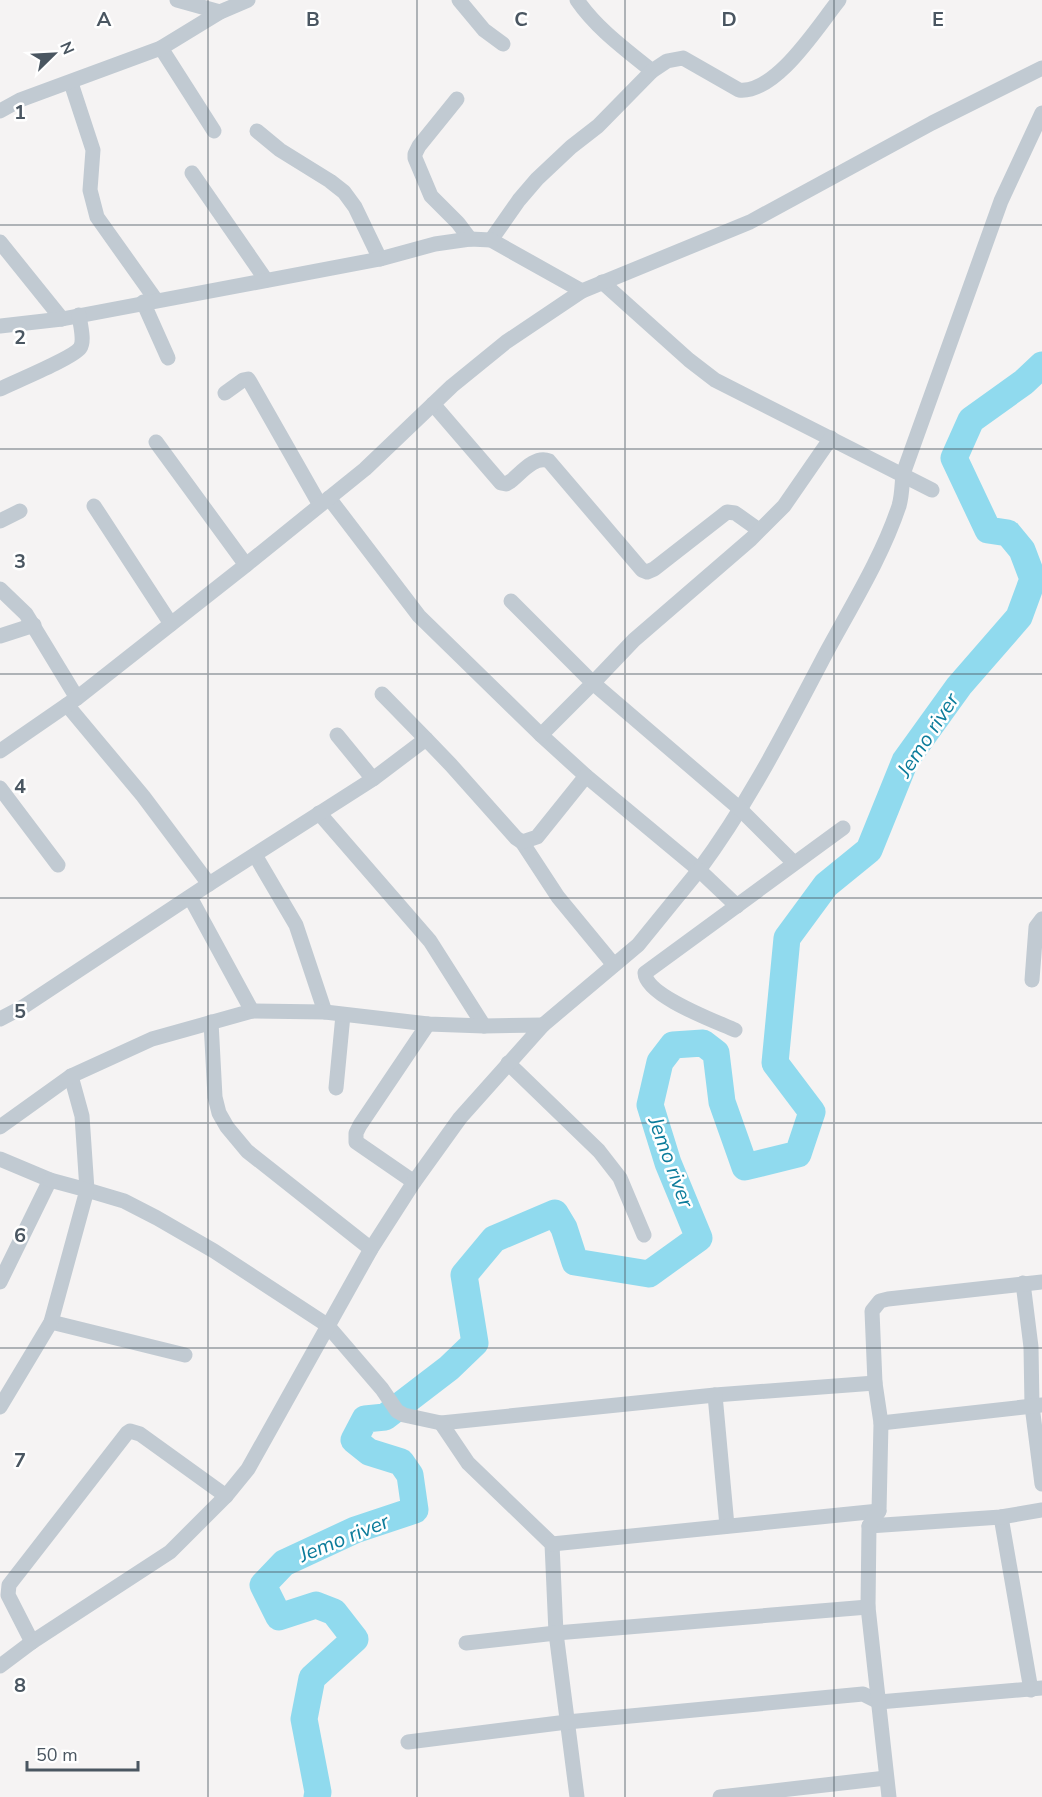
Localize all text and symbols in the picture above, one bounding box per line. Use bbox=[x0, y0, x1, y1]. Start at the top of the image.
text: A bbox=[97, 6, 112, 33]
text: B bbox=[306, 6, 320, 33]
text: C bbox=[514, 6, 528, 33]
text: D bbox=[721, 6, 737, 33]
text: E bbox=[932, 6, 944, 33]
north arrow bbox=[24, 24, 84, 84]
text: N bbox=[54, 38, 79, 58]
text: 1 bbox=[14, 99, 26, 126]
text: 2 bbox=[14, 324, 26, 351]
text: 3 bbox=[14, 548, 26, 575]
water label: Jemo river bbox=[890, 687, 966, 783]
text: 4 bbox=[14, 773, 26, 800]
text: 5 bbox=[14, 998, 26, 1025]
water label: Jemo river bbox=[641, 1112, 701, 1212]
text: 6 bbox=[14, 1222, 26, 1249]
text: 7 bbox=[14, 1447, 26, 1474]
water label: Jemo river bbox=[294, 1507, 394, 1569]
text: 8 bbox=[14, 1672, 26, 1699]
scale bar bbox=[27, 1734, 138, 1772]
text: 50 m bbox=[36, 1743, 78, 1767]

